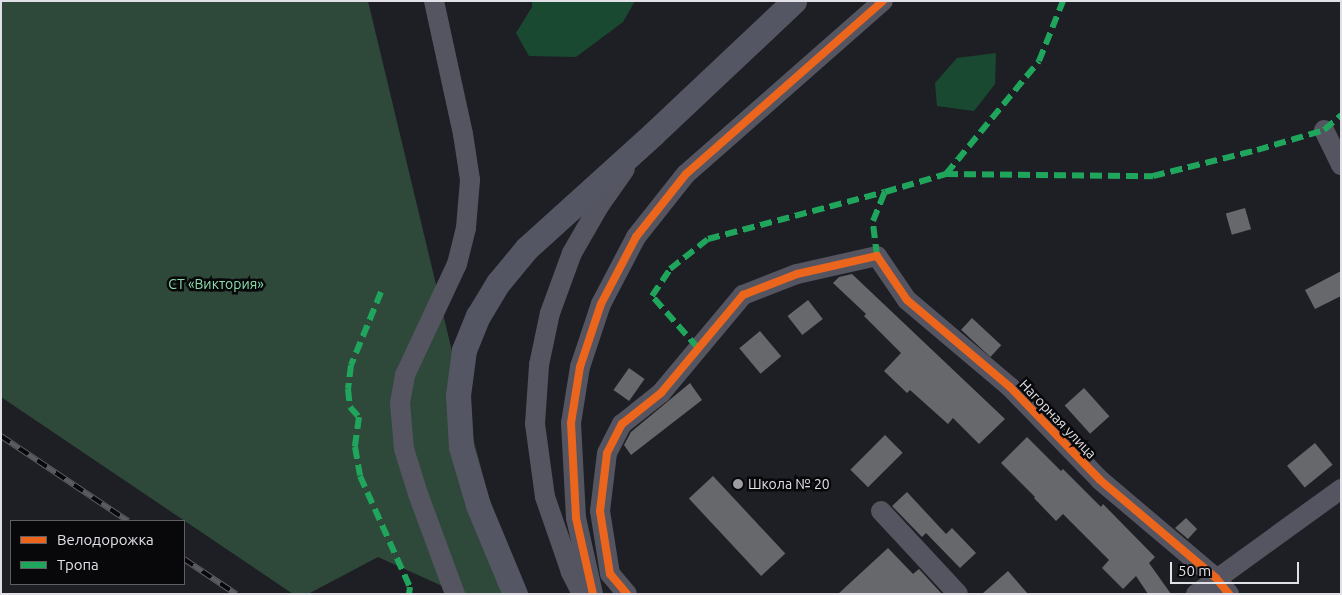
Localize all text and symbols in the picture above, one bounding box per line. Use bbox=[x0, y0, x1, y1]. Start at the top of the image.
park label: СТ «Виктория» bbox=[168, 276, 264, 292]
street label: Нагорная улица bbox=[1016, 376, 1100, 462]
place label: Школа № 20 bbox=[748, 476, 830, 492]
marker: Школа № 20 bbox=[732, 478, 744, 490]
legend bbox=[10, 520, 185, 585]
text: Велодорожка bbox=[57, 531, 154, 548]
scale bar bbox=[1172, 552, 1301, 584]
text: Тропа bbox=[57, 556, 99, 573]
text: 50 m bbox=[1178, 562, 1211, 579]

